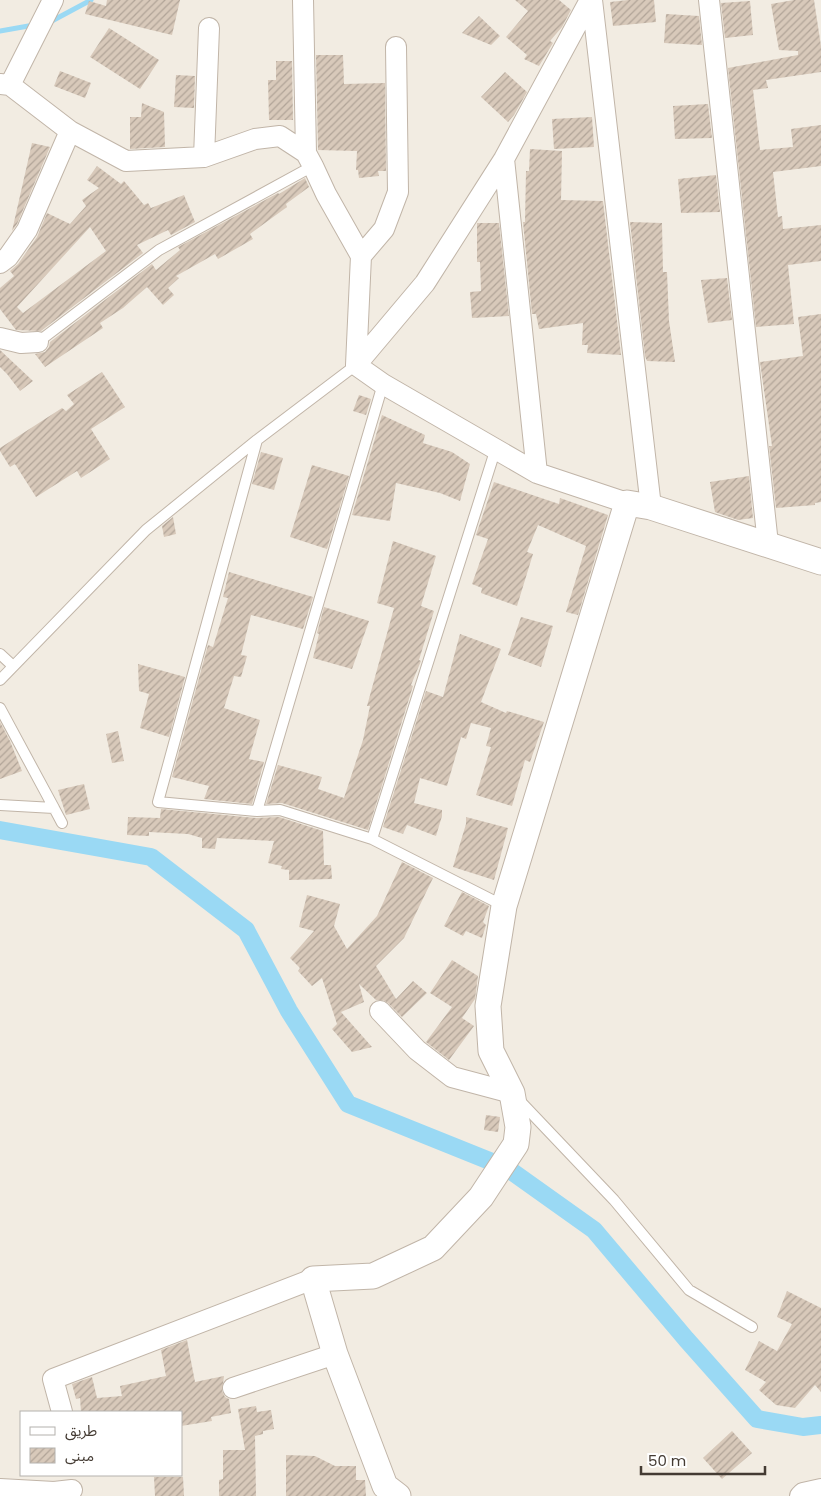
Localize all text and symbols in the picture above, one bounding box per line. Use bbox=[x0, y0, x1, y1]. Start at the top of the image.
legend bbox=[20, 1411, 182, 1476]
text: طريق bbox=[65, 1420, 97, 1441]
scale bar bbox=[641, 1444, 765, 1476]
text: مبنى bbox=[65, 1445, 94, 1466]
text: 50 m bbox=[648, 1450, 686, 1471]

